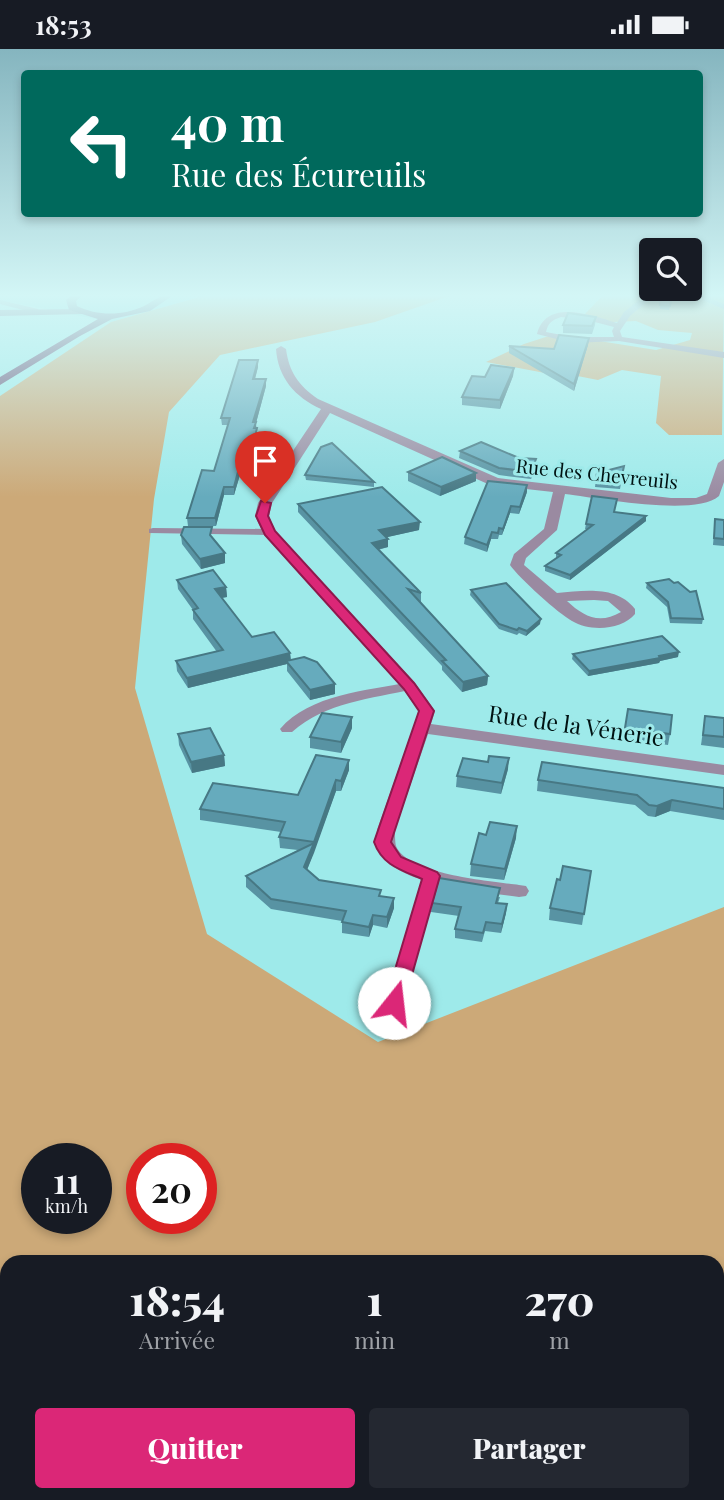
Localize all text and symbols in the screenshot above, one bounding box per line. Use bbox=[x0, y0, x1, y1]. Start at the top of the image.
text: 18:53 bbox=[35, 7, 92, 42]
text: 40 m bbox=[171, 89, 284, 154]
icon: left bbox=[56, 98, 147, 189]
text: Rue des Écureuils bbox=[171, 152, 426, 195]
map controls bbox=[639, 238, 702, 301]
button: search bbox=[639, 238, 702, 301]
pin bbox=[235, 431, 295, 503]
icon: arrive bbox=[246, 442, 284, 480]
street label: Rue des Chevreuils bbox=[515, 452, 679, 494]
street label: Rue de la Vénerie bbox=[486, 697, 666, 752]
position arrow bbox=[357, 966, 431, 1040]
speed limit sign: 20 bbox=[126, 1143, 217, 1234]
text: 11 bbox=[53, 1156, 80, 1203]
text: km/h bbox=[45, 1194, 88, 1218]
text: 18:54 bbox=[129, 1271, 225, 1327]
text: 1 bbox=[366, 1271, 383, 1327]
text: 270 bbox=[524, 1271, 595, 1327]
text: Arrivée bbox=[139, 1324, 215, 1355]
text: min bbox=[354, 1324, 395, 1355]
text: m bbox=[549, 1324, 570, 1355]
button: Quitter bbox=[35, 1408, 355, 1488]
button: Partager bbox=[369, 1408, 689, 1488]

